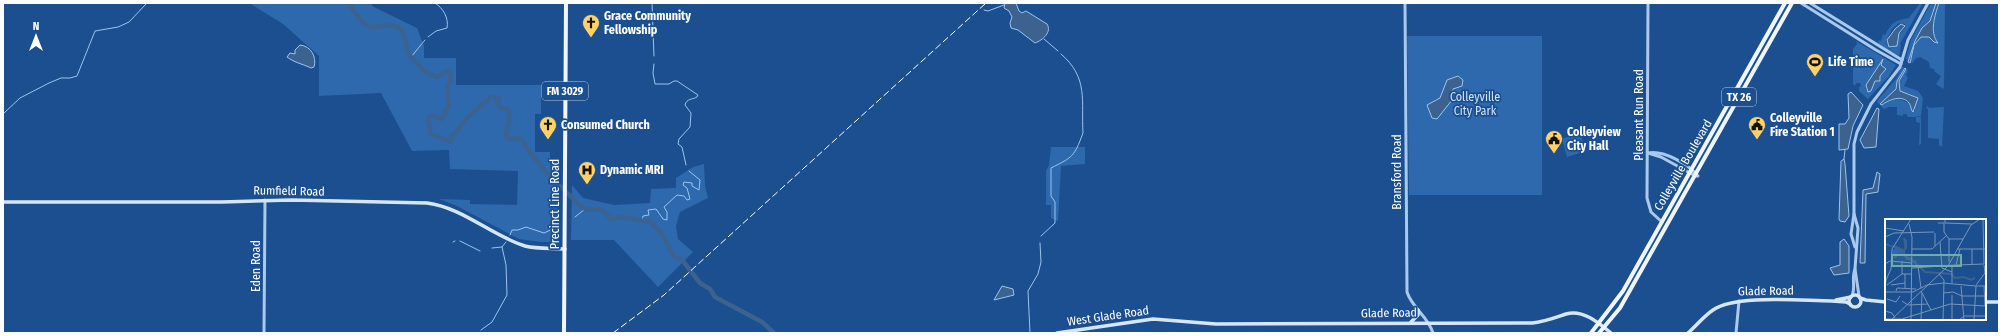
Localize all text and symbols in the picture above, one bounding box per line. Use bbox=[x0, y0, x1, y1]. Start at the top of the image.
place label: Grace Community Fellowship bbox=[604, 9, 691, 37]
church icon: Grace Community Fellowship bbox=[581, 13, 601, 38]
north arrow bbox=[16, 16, 56, 56]
text: N bbox=[33, 20, 39, 33]
sports icon: Life Time bbox=[1805, 52, 1825, 77]
place label: Life Time bbox=[1828, 55, 1873, 69]
street label: Pleasant Run Road bbox=[1632, 69, 1646, 161]
road number: FM 3029 bbox=[542, 82, 588, 100]
road number: TX 26 bbox=[1722, 88, 1756, 106]
park label: Colleyville City Park bbox=[1450, 90, 1500, 118]
place label: Colleyville Fire Station 1 bbox=[1770, 111, 1835, 139]
church icon: Consumed Church bbox=[538, 115, 558, 140]
public building icon: Colleyville Fire Station 1 bbox=[1747, 115, 1767, 140]
street label: Colleyville Boulevard bbox=[1651, 117, 1715, 213]
place label: Consumed Church bbox=[561, 118, 650, 132]
place label: Colleyview City Hall bbox=[1567, 125, 1621, 153]
public building icon: Colleyview City Hall bbox=[1544, 129, 1564, 154]
street label: Bransford Road bbox=[1390, 134, 1404, 210]
street label: Precinct Line Road bbox=[548, 159, 562, 249]
hospital icon: Dynamic MRI bbox=[577, 160, 597, 185]
place label: Dynamic MRI bbox=[600, 163, 664, 177]
street label: Rumfield Road bbox=[253, 183, 325, 199]
inset map bbox=[1885, 219, 1986, 320]
street label: Eden Road bbox=[249, 240, 263, 292]
street label: Glade Road bbox=[1738, 284, 1794, 298]
street label: West Glade Road bbox=[1066, 303, 1150, 329]
street label: Glade Road bbox=[1361, 306, 1417, 320]

